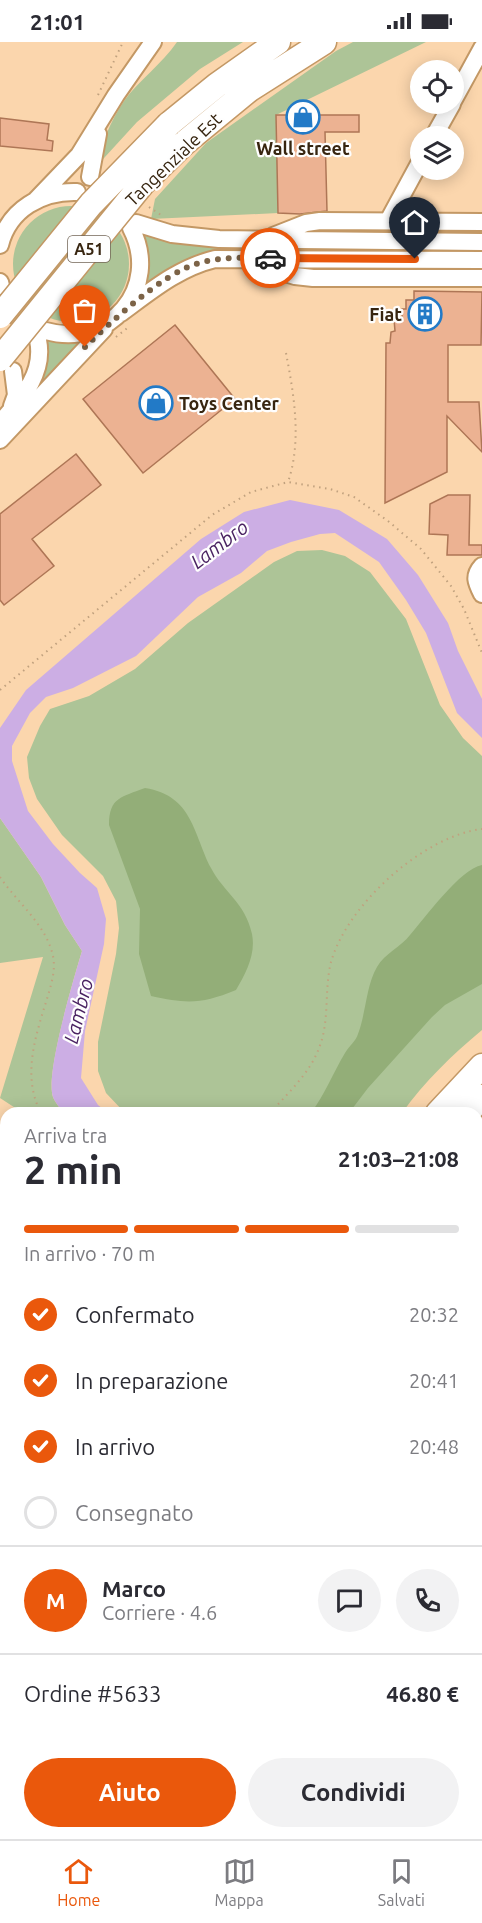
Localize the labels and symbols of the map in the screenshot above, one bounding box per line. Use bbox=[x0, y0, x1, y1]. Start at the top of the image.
shop icon: Wall street bbox=[285, 99, 321, 135]
street label: Tangenziale Est bbox=[121, 108, 225, 210]
place label: Wall street bbox=[256, 138, 350, 158]
pin bbox=[389, 197, 440, 259]
courier bbox=[240, 228, 300, 288]
road number: A51 bbox=[68, 236, 110, 262]
pin bbox=[59, 285, 110, 347]
building icon: Fiat bbox=[407, 296, 443, 332]
place label: Fiat bbox=[369, 304, 402, 324]
shop icon: Toys Center bbox=[138, 385, 174, 421]
place label: Toys Center bbox=[179, 393, 280, 413]
water label: Lambro bbox=[186, 515, 252, 573]
water label: Lambro bbox=[59, 976, 97, 1046]

